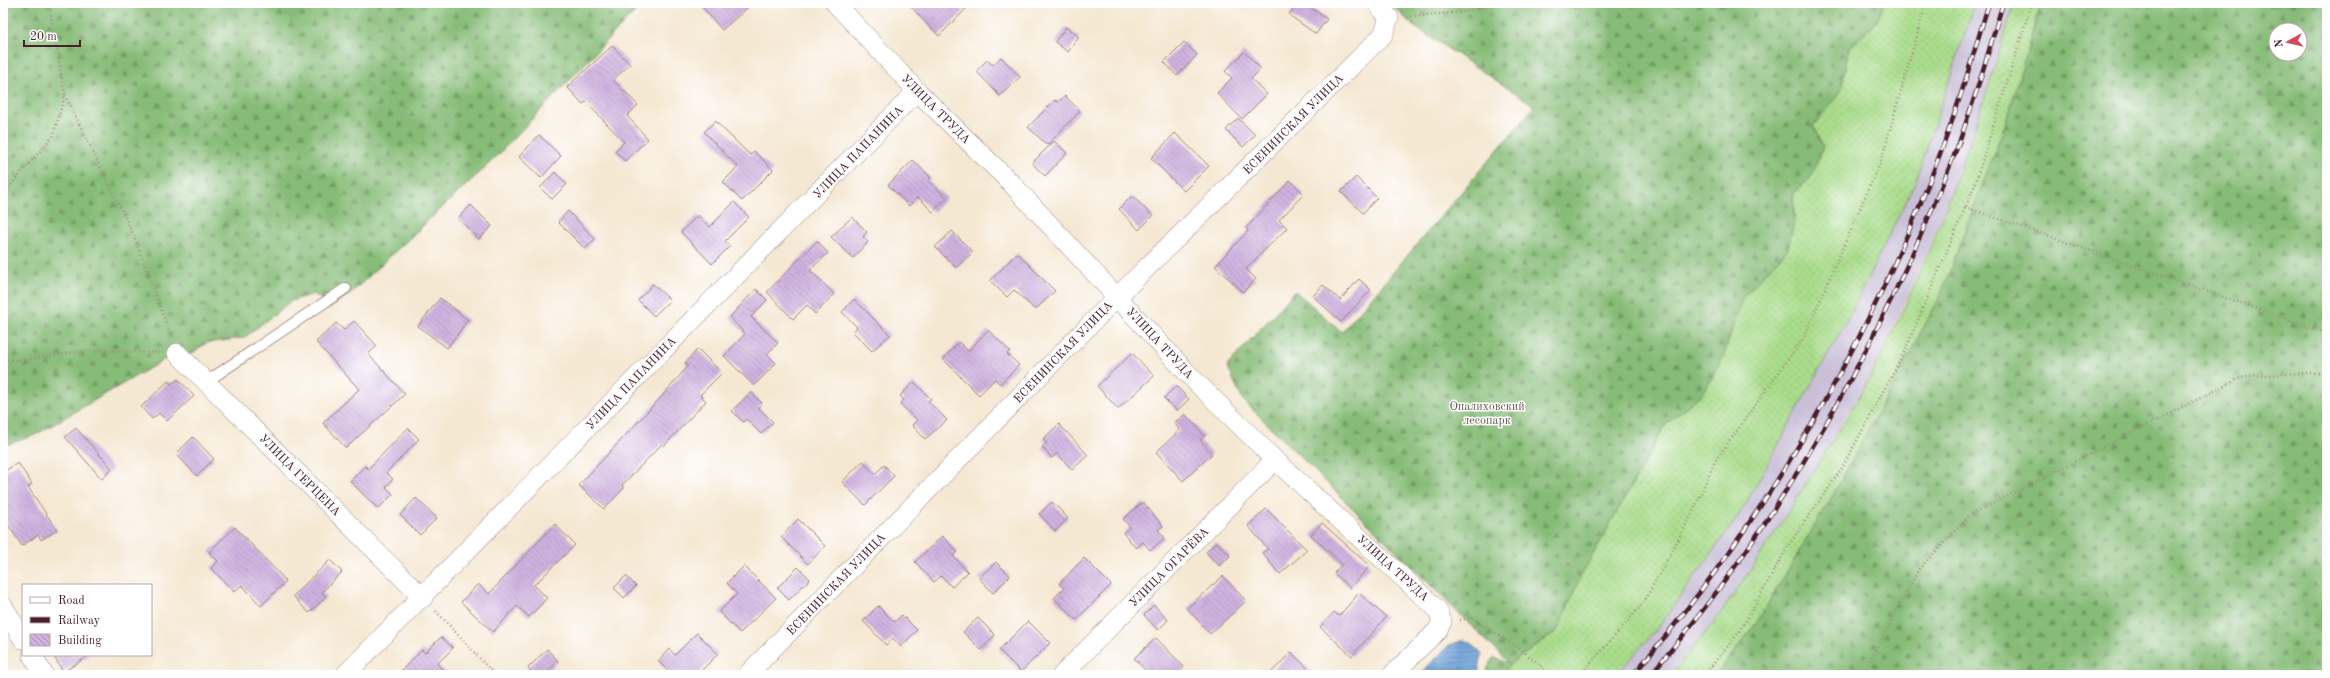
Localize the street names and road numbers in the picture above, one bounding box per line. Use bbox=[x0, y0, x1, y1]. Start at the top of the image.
street label: ЕСЕНИНСКАЯ УЛИЦА bbox=[1241, 72, 1346, 177]
street label: УЛИЦА ТРУДА bbox=[899, 73, 972, 146]
street label: УЛИЦА ПАПАНИНА bbox=[812, 104, 906, 201]
street label: ЕСЕНИНСКАЯ УЛИЦА bbox=[1012, 300, 1115, 406]
street label: УЛИЦА ТРУДА bbox=[1124, 306, 1195, 381]
street label: УЛИЦА ПАПАНИНА bbox=[585, 335, 679, 432]
street label: УЛИЦА ГЕРЦЕНА bbox=[256, 433, 342, 519]
street label: УЛИЦА ОГАРЁВА bbox=[1125, 523, 1212, 610]
street label: ЕСЕНИНСКАЯ УЛИЦА bbox=[785, 532, 888, 638]
street label: УЛИЦА ТРУДА bbox=[1354, 534, 1431, 604]

